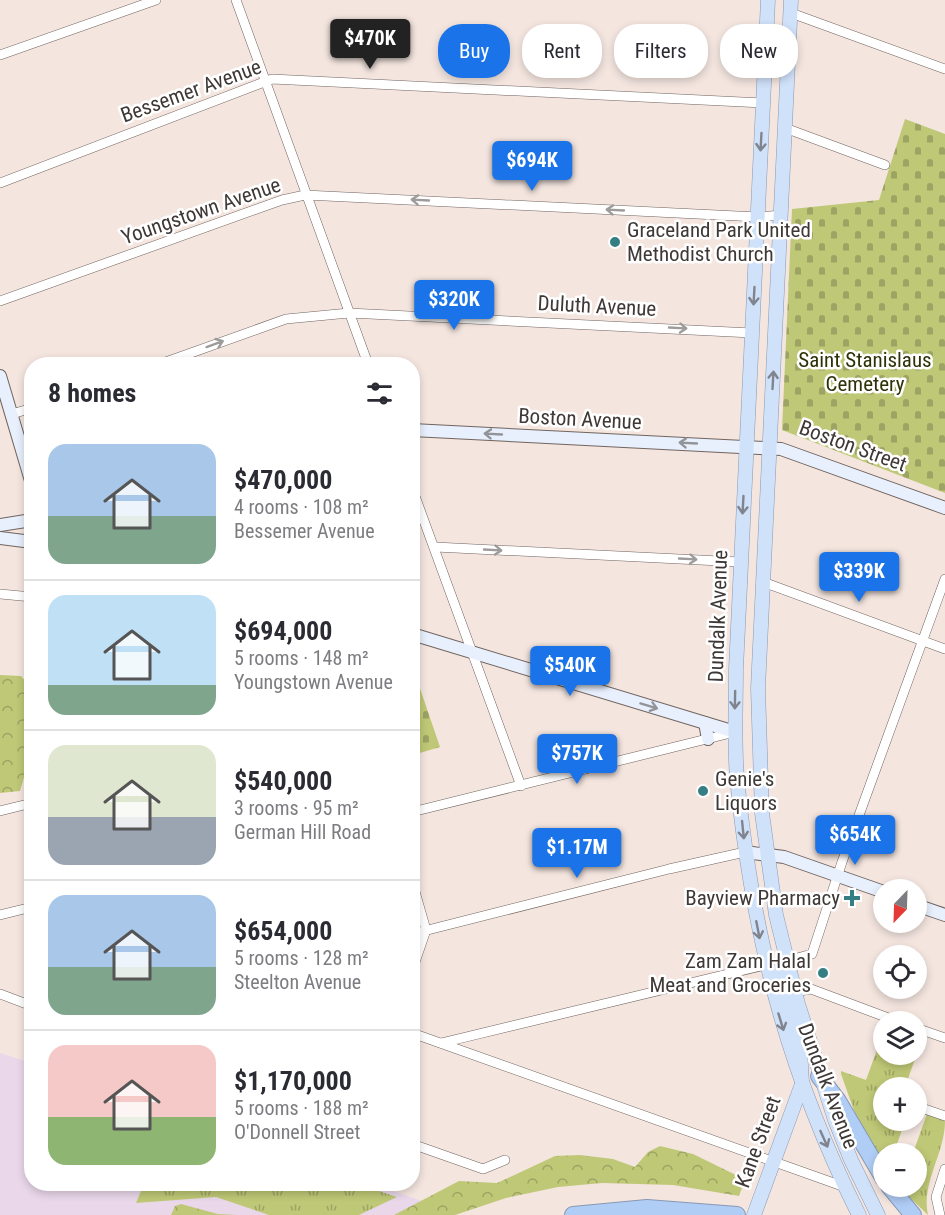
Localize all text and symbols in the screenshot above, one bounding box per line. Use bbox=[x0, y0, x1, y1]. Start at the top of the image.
pin: $470K bbox=[328, 19, 412, 70]
chip: Buy bbox=[438, 24, 510, 78]
chip: Rent bbox=[522, 24, 602, 78]
chip: Filters bbox=[614, 24, 708, 78]
chip: New bbox=[720, 24, 798, 78]
text: $470K bbox=[344, 26, 396, 50]
street label: Bessemer Avenue bbox=[118, 54, 265, 128]
one-way arrow bbox=[756, 132, 767, 152]
pin: $694K bbox=[490, 141, 574, 192]
text: $694K bbox=[506, 148, 558, 172]
street label: Youngstown Avenue bbox=[118, 172, 284, 250]
one-way arrow bbox=[411, 195, 431, 206]
one-way arrow bbox=[606, 204, 626, 215]
place label: Graceland Park United Methodist Church bbox=[627, 218, 811, 266]
marker: Graceland Park United Methodist Church bbox=[608, 235, 622, 249]
pin: $320K bbox=[412, 280, 496, 331]
one-way arrow bbox=[748, 285, 759, 305]
text: $320K bbox=[428, 287, 480, 311]
street label: Duluth Avenue bbox=[537, 291, 657, 321]
one-way arrow bbox=[668, 323, 687, 334]
one-way arrow bbox=[205, 338, 224, 349]
park label: Saint Stanislaus Cemetery bbox=[798, 348, 932, 396]
one-way arrow bbox=[768, 371, 779, 391]
icon: filters bbox=[363, 377, 396, 410]
text: 8 homes bbox=[48, 378, 136, 408]
street label: Boston Avenue bbox=[518, 404, 642, 434]
street label: Boston Street bbox=[796, 416, 910, 476]
one-way arrow bbox=[484, 429, 504, 440]
one-way arrow bbox=[678, 438, 698, 449]
text: $470,000 bbox=[234, 465, 332, 495]
icon: home bbox=[96, 468, 168, 540]
one-way arrow bbox=[738, 494, 749, 514]
text: 4 rooms · 108 m² bbox=[234, 495, 369, 519]
text: Bessemer Avenue bbox=[234, 519, 375, 543]
one-way arrow bbox=[483, 544, 503, 555]
street label: Dundalk Avenue bbox=[704, 549, 732, 683]
pin: $339K bbox=[817, 552, 901, 603]
one-way arrow bbox=[677, 554, 697, 565]
text: $339K bbox=[833, 559, 885, 583]
text: $694,000 bbox=[234, 616, 332, 646]
icon: home bbox=[96, 619, 168, 691]
text: 5 rooms · 148 m² bbox=[234, 646, 369, 670]
pin: $540K bbox=[528, 646, 612, 697]
text: $540K bbox=[544, 653, 596, 677]
text: Youngstown Avenue bbox=[234, 670, 393, 694]
one-way arrow bbox=[730, 689, 741, 709]
one-way arrow bbox=[639, 701, 658, 712]
pin: $757K bbox=[535, 734, 619, 785]
text: $757K bbox=[551, 741, 603, 765]
text: $540,000 bbox=[234, 766, 332, 796]
place label: Genie's Liquors bbox=[715, 767, 777, 815]
icon: home bbox=[96, 769, 168, 841]
marker: Genie's Liquors bbox=[696, 784, 710, 798]
text: 3 rooms · 95 m² bbox=[234, 796, 359, 820]
pin: $654K bbox=[813, 815, 897, 866]
text: German Hill Road bbox=[234, 820, 371, 844]
one-way arrow bbox=[738, 820, 749, 840]
text: $654K bbox=[829, 822, 881, 846]
pin: $1.17M bbox=[528, 828, 626, 879]
text: $1.17M bbox=[546, 835, 608, 859]
north arrow bbox=[873, 879, 927, 933]
map controls bbox=[873, 879, 927, 1197]
place label: Bayview Pharmacy bbox=[685, 886, 840, 910]
marker: Bayview Pharmacy bbox=[845, 891, 859, 905]
text: $654,000 bbox=[234, 916, 332, 946]
icon: home bbox=[96, 919, 168, 991]
one-way arrow bbox=[753, 919, 764, 939]
button: locate bbox=[873, 945, 927, 999]
text: 5 rooms · 128 m² bbox=[234, 946, 369, 970]
place label: Zam Zam Halal Meat and Groceries bbox=[649, 949, 811, 997]
marker: Zam Zam Halal Meat and Groceries bbox=[816, 966, 830, 980]
text: Steelton Avenue bbox=[234, 970, 361, 994]
button: layers bbox=[873, 1011, 927, 1065]
one-way arrow bbox=[776, 1012, 787, 1031]
street label: Dundalk Avenue bbox=[793, 1020, 863, 1152]
text: $1,170,000 bbox=[234, 1066, 352, 1096]
icon: home bbox=[96, 1069, 168, 1141]
button: + bbox=[873, 1077, 927, 1131]
street label: Kane Street bbox=[730, 1093, 786, 1191]
text: 5 rooms · 188 m² bbox=[234, 1096, 369, 1120]
text: O'Donnell Street bbox=[234, 1120, 360, 1144]
one-way arrow bbox=[819, 1129, 830, 1147]
button: − bbox=[873, 1143, 927, 1197]

